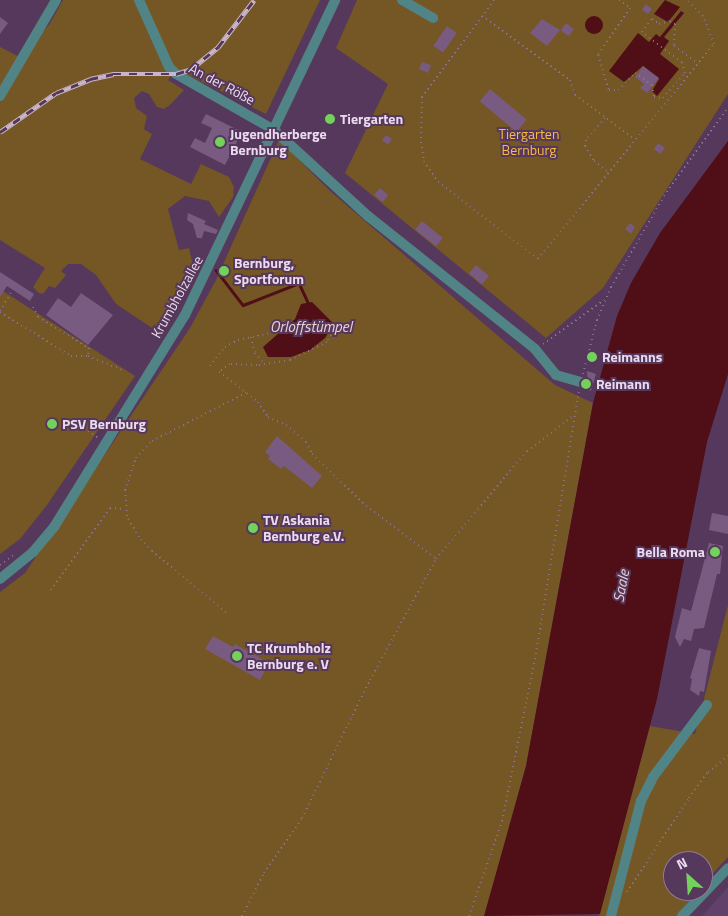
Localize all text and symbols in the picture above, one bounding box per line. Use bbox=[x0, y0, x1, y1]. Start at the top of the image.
street label: An der Röße bbox=[186, 60, 258, 108]
place label: Tiergarten bbox=[340, 111, 403, 127]
marker: Tiergarten bbox=[324, 113, 336, 125]
place label: Jugendherberge Bernburg bbox=[230, 126, 327, 158]
park label: Tiergarten Bernburg bbox=[499, 126, 559, 158]
marker: Jugendherberge Bernburg bbox=[214, 136, 226, 148]
street label: Krumbholzallee bbox=[147, 253, 207, 341]
place label: Bernburg, Sportforum bbox=[234, 255, 304, 288]
marker: Bernburg, Sportforum bbox=[218, 265, 230, 277]
water label: Orloffstümpel bbox=[270, 318, 352, 336]
place label: Reimanns bbox=[602, 349, 662, 365]
marker: Reimanns bbox=[586, 351, 598, 363]
place label: Reimann bbox=[596, 376, 650, 392]
marker: Reimann bbox=[580, 378, 592, 390]
place label: PSV Bernburg bbox=[62, 416, 146, 432]
marker: PSV Bernburg bbox=[46, 418, 58, 430]
place label: TV Askania Bernburg e.V. bbox=[263, 512, 344, 544]
marker: TV Askania Bernburg e.V. bbox=[247, 522, 259, 534]
place label: Bella Roma bbox=[637, 544, 705, 560]
marker: Bella Roma bbox=[709, 546, 721, 558]
water label: Saale bbox=[609, 568, 633, 604]
place label: TC Krumbholz Bernburg e. V bbox=[247, 640, 331, 672]
marker: TC Krumbholz Bernburg e. V bbox=[231, 650, 243, 662]
north arrow bbox=[663, 851, 713, 901]
text: N bbox=[673, 851, 691, 875]

